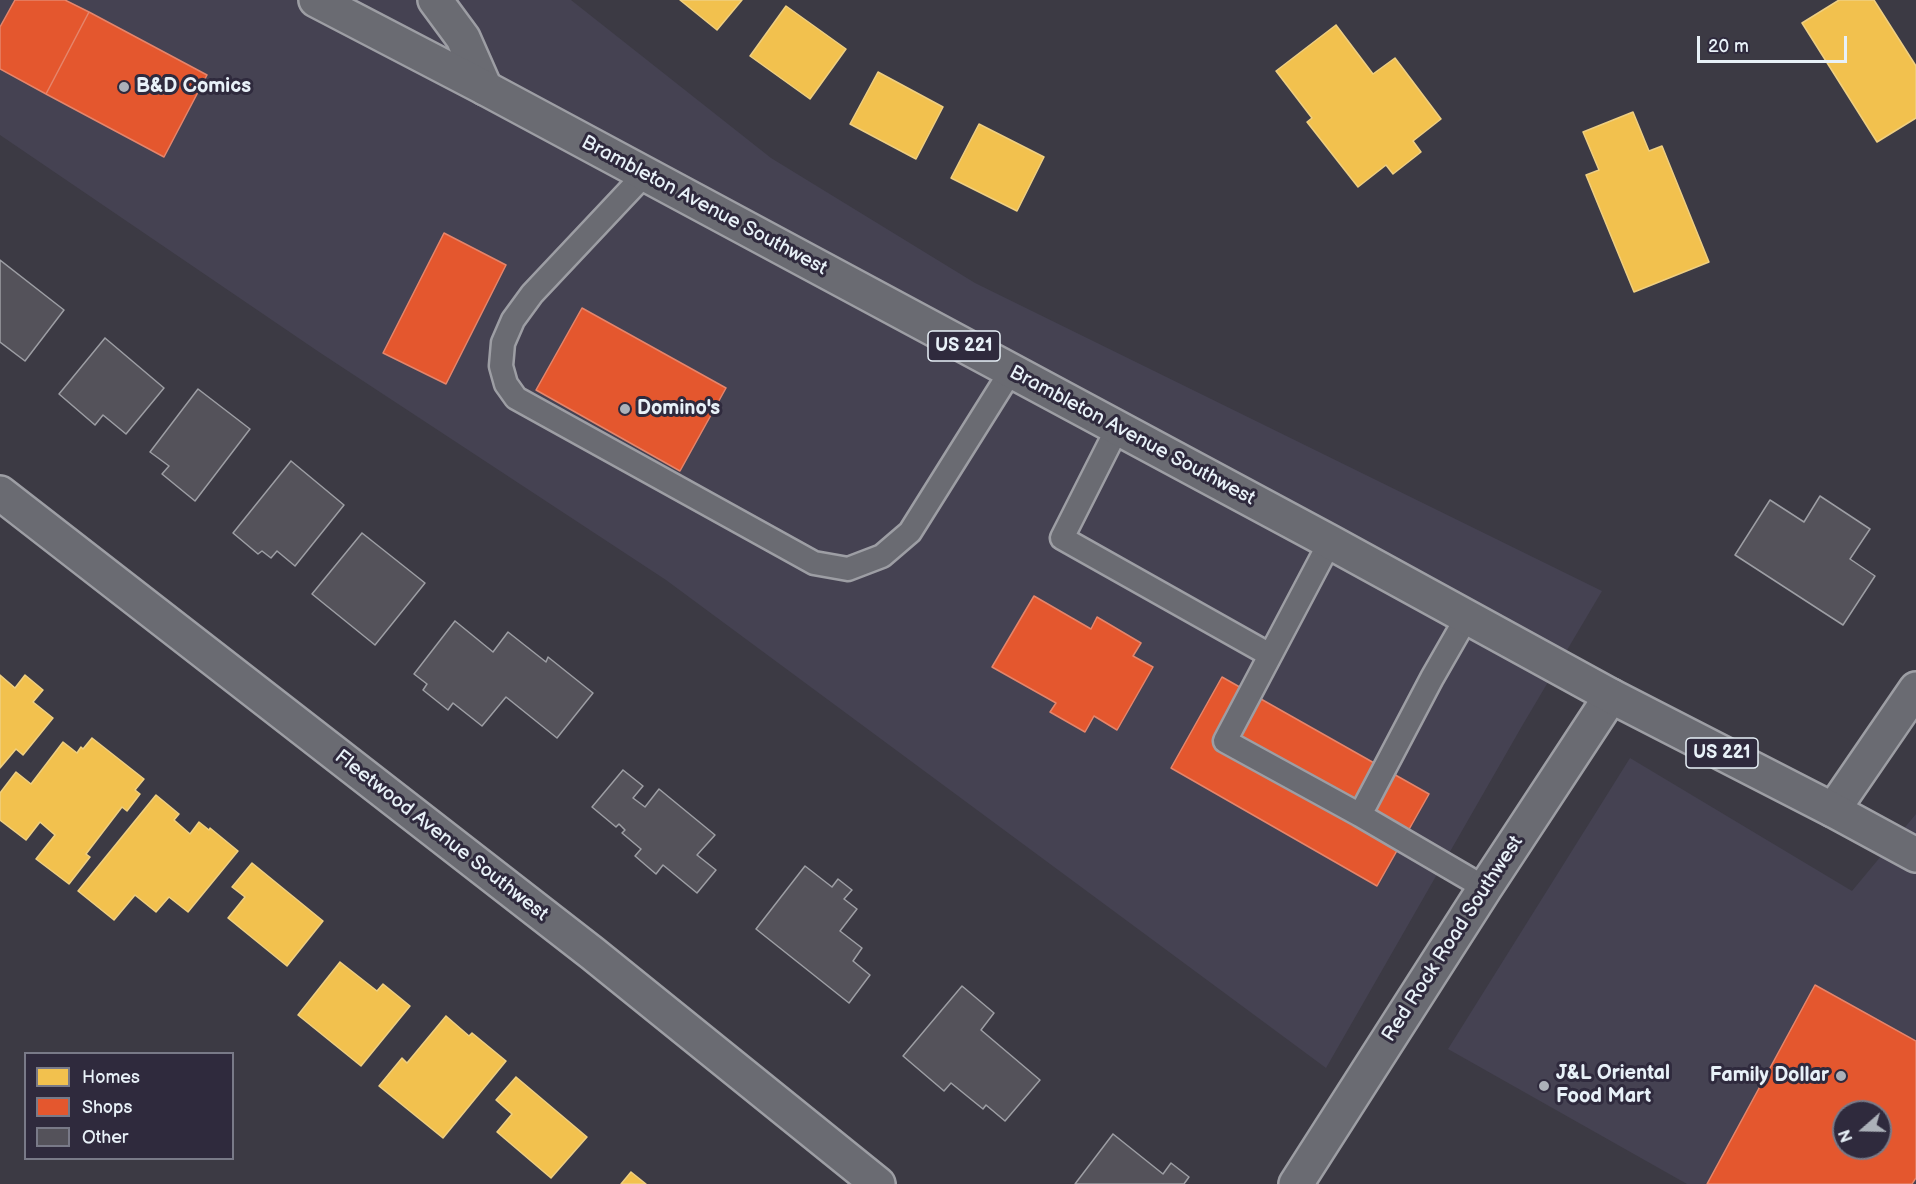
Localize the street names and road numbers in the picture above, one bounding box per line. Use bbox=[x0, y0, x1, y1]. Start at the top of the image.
street label: Brambleton Avenue Southwest bbox=[577, 131, 831, 281]
road number: US 221 bbox=[928, 331, 1000, 361]
street label: Brambleton Avenue Southwest bbox=[1005, 361, 1259, 511]
road number: US 221 bbox=[1686, 738, 1758, 768]
street label: Fleetwood Avenue Southwest bbox=[330, 745, 552, 927]
street label: Red Rock Road Southwest bbox=[1377, 832, 1529, 1046]

